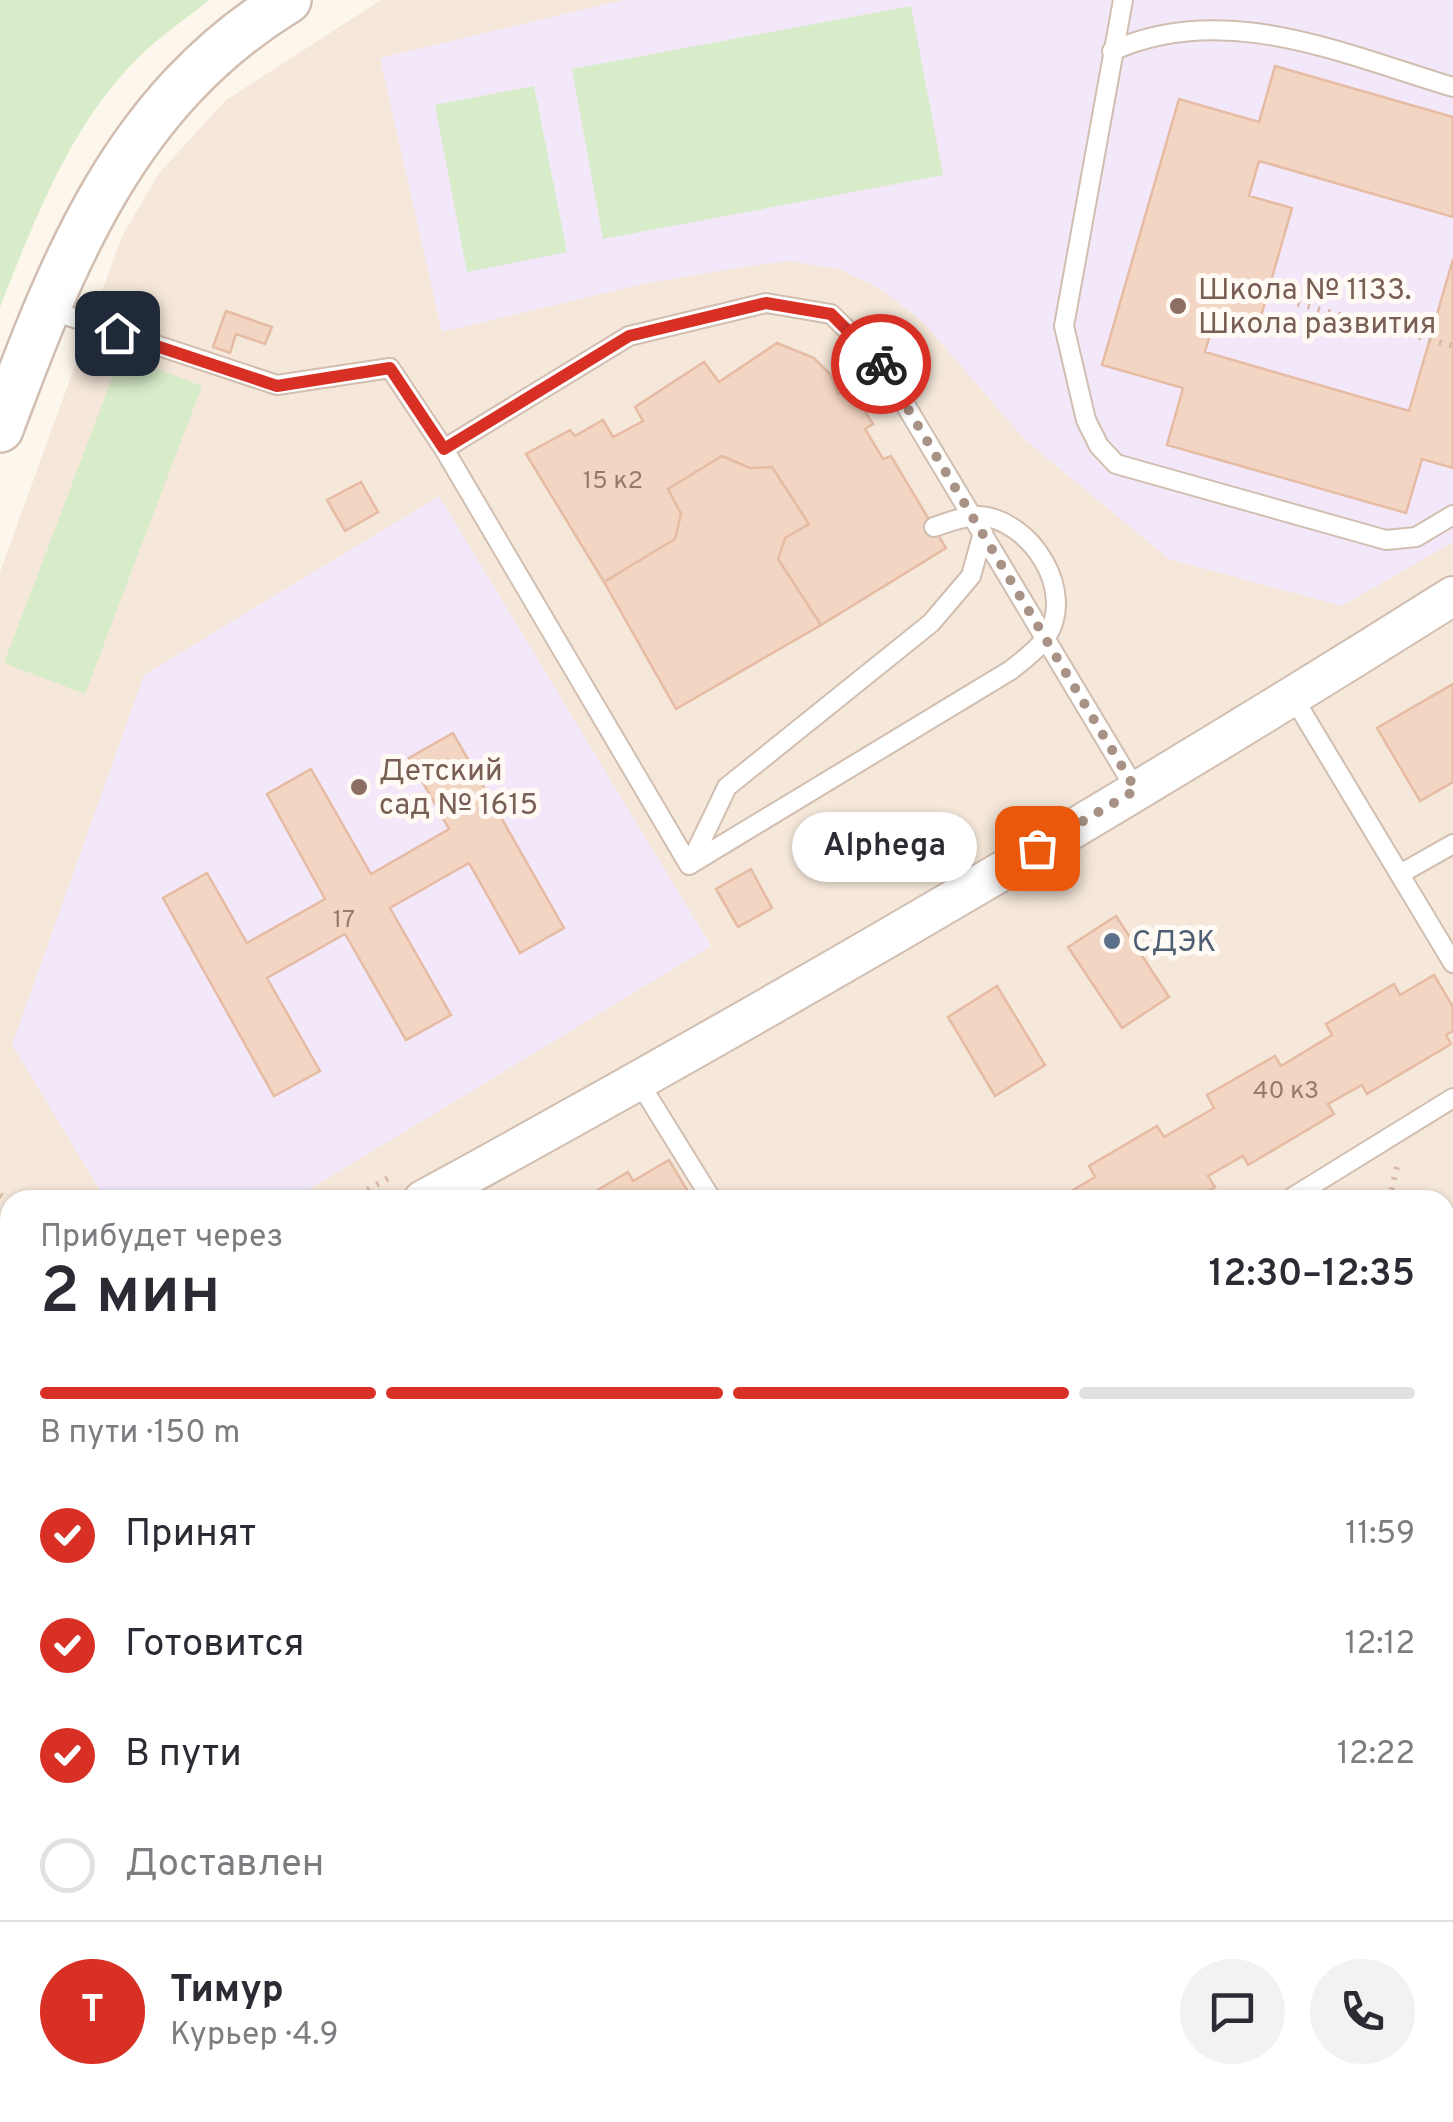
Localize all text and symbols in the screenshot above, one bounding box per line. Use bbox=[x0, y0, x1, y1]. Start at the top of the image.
place label: Школа № 1133. Школа развития bbox=[1198, 273, 1436, 344]
pin bbox=[75, 291, 160, 376]
marker: Школа № 1133. Школа развития bbox=[1167, 295, 1189, 317]
icon: home bbox=[90, 306, 145, 361]
courier bbox=[831, 314, 931, 414]
icon: bike bbox=[854, 337, 909, 392]
house number: 15 к2 bbox=[583, 466, 643, 498]
place label: Детский сад № 1615 bbox=[379, 754, 538, 825]
marker: Детский сад № 1615 bbox=[348, 776, 370, 798]
pin bbox=[995, 806, 1080, 891]
callout: Alphega bbox=[792, 813, 977, 883]
icon: bag bbox=[1010, 821, 1065, 876]
text: Alphega bbox=[823, 827, 946, 867]
house number: 17 bbox=[333, 905, 355, 937]
place label: СДЭК bbox=[1132, 925, 1216, 962]
marker: СДЭК bbox=[1101, 930, 1123, 952]
house number: 40 к3 bbox=[1253, 1076, 1319, 1108]
text: Прибудет через bbox=[40, 1218, 283, 1258]
text: 12:30–12:35 bbox=[1208, 1251, 1415, 1300]
text: 2 мин bbox=[40, 1254, 221, 1336]
text: В пути · 150 m bbox=[40, 1414, 240, 1454]
icon: check bbox=[40, 1508, 95, 1563]
text: Принят bbox=[125, 1511, 256, 1560]
text: 11:59 bbox=[1345, 1515, 1415, 1555]
icon: check bbox=[40, 1618, 95, 1673]
text: Готовится bbox=[125, 1621, 304, 1670]
text: 12:12 bbox=[1345, 1625, 1415, 1665]
icon: check bbox=[40, 1728, 95, 1783]
text: В пути bbox=[125, 1731, 242, 1780]
text: 12:22 bbox=[1337, 1735, 1415, 1775]
text: Доставлен bbox=[125, 1841, 324, 1890]
button: chat bbox=[1180, 1959, 1285, 2064]
button: phone bbox=[1310, 1959, 1415, 2064]
text: Тимур bbox=[170, 1967, 284, 2016]
text: Т bbox=[81, 1987, 104, 2036]
text: Курьер · 4.9 bbox=[170, 2016, 339, 2056]

